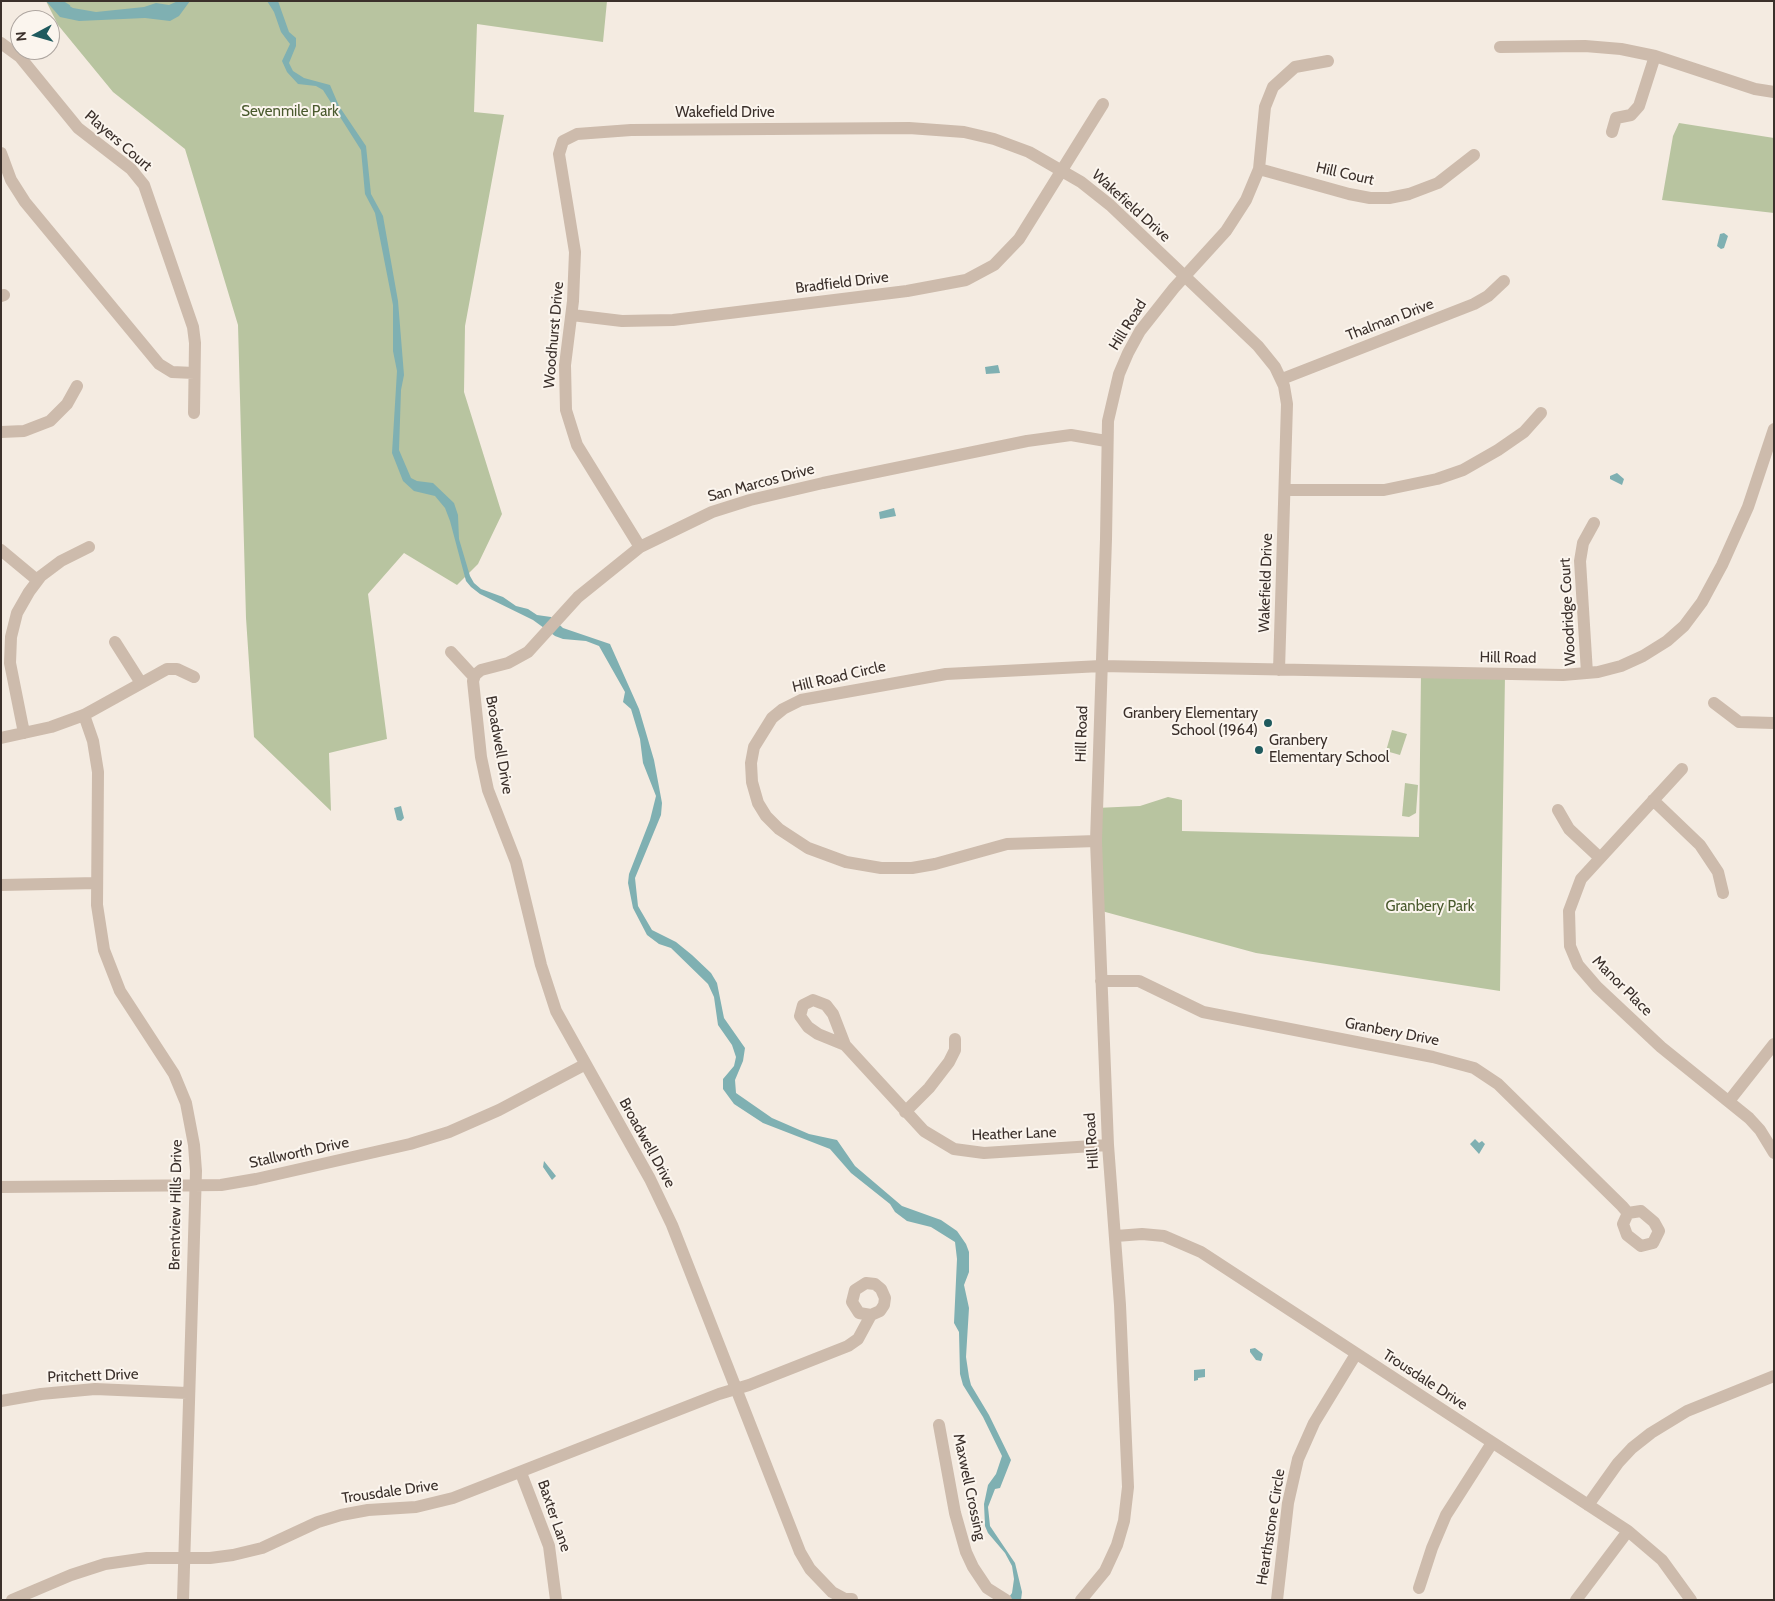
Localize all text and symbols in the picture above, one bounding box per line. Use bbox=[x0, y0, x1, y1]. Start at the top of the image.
north arrow bbox=[10, 10, 60, 60]
text: N bbox=[12, 31, 31, 42]
park label: Sevenmile Park bbox=[241, 103, 339, 121]
street label: Wakefield Drive bbox=[675, 104, 775, 122]
street label: Players Court bbox=[81, 107, 155, 175]
street label: Hill Court bbox=[1314, 159, 1376, 189]
street label: Wakefield Drive bbox=[1088, 166, 1174, 246]
street label: Bradfield Drive bbox=[794, 268, 890, 298]
street label: Woodhurst Drive bbox=[540, 281, 568, 389]
street label: Thalman Drive bbox=[1344, 295, 1436, 345]
street label: Hill Road bbox=[1105, 296, 1151, 354]
street label: San Marcos Drive bbox=[706, 460, 816, 506]
street label: Wakefield Drive bbox=[1255, 533, 1277, 633]
street label: Woodridge Court bbox=[1556, 558, 1580, 666]
street label: Hill Road bbox=[1480, 649, 1536, 667]
street label: Hill Road Circle bbox=[791, 658, 887, 696]
street label: Broadwell Drive bbox=[481, 694, 517, 796]
street label: Hill Road bbox=[1072, 705, 1092, 763]
place label: Granbery Elementary School (1964) bbox=[1123, 705, 1258, 740]
marker: Granbery Elementary School (1964) bbox=[1262, 717, 1274, 729]
place label: Granbery Elementary School bbox=[1269, 732, 1389, 767]
marker: Granbery Elementary School bbox=[1253, 744, 1265, 756]
park label: Granbery Park bbox=[1386, 898, 1474, 916]
street label: Manor Place bbox=[1588, 952, 1656, 1020]
street label: Granbery Drive bbox=[1343, 1014, 1441, 1050]
street label: Broadwell Drive bbox=[615, 1095, 679, 1191]
street label: Hill Road bbox=[1081, 1112, 1103, 1170]
street label: Heather Lane bbox=[971, 1124, 1057, 1144]
street label: Stallworth Drive bbox=[247, 1134, 351, 1172]
street label: Brentview Hills Drive bbox=[166, 1139, 186, 1271]
street label: Trousdale Drive bbox=[1379, 1346, 1471, 1414]
street label: Pritchett Drive bbox=[47, 1365, 139, 1387]
street label: Maxwell Crossing bbox=[949, 1432, 989, 1542]
street label: Hearthstone Circle bbox=[1253, 1468, 1289, 1586]
street label: Trousdale Drive bbox=[341, 1476, 439, 1508]
street label: Baxter Lane bbox=[533, 1478, 575, 1554]

